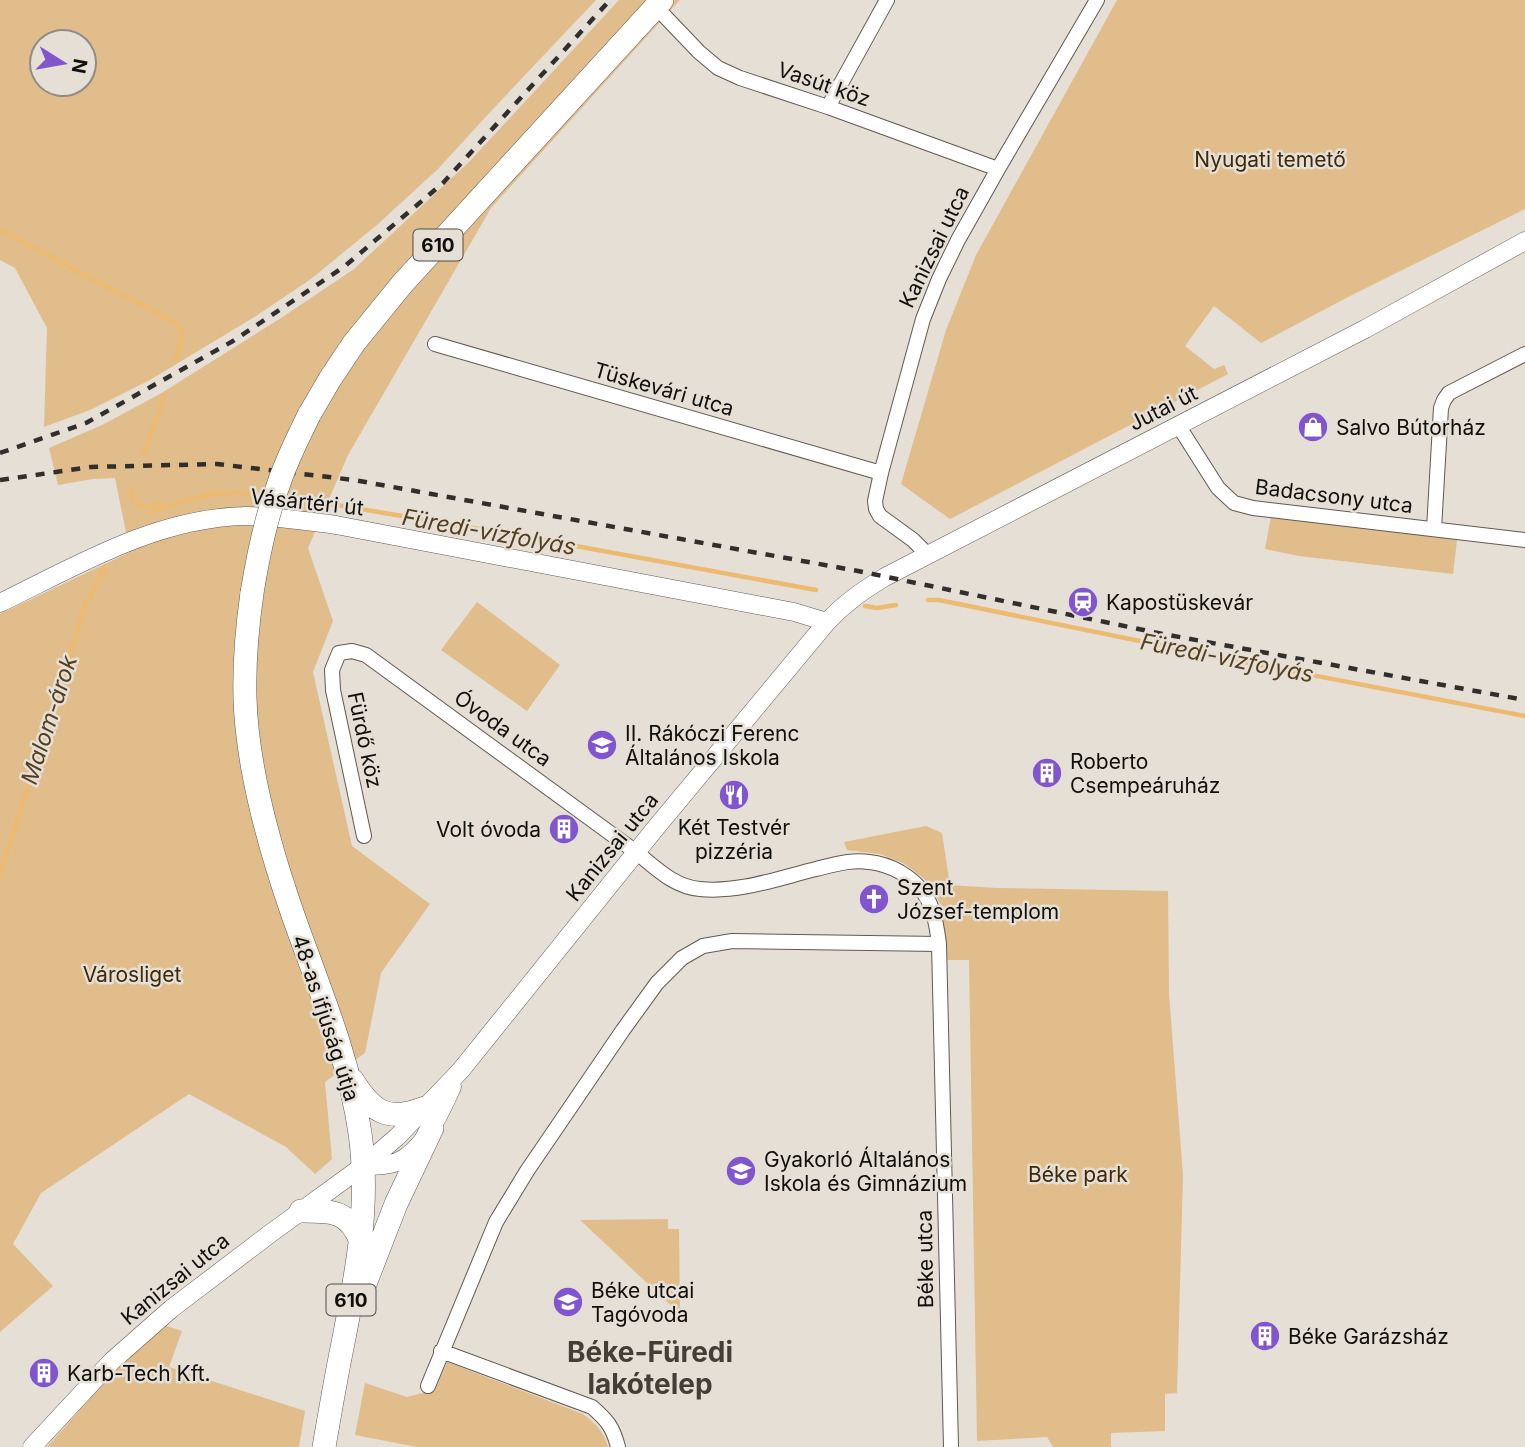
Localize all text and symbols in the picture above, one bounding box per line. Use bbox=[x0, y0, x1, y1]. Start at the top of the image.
north arrow bbox=[28, 28, 98, 98]
street label: Vasút köz bbox=[774, 56, 874, 112]
text: N bbox=[67, 57, 92, 75]
park label: Nyugati temető bbox=[1194, 147, 1346, 172]
street label: Kanizsai utca bbox=[894, 182, 974, 312]
road number: 610 bbox=[414, 230, 462, 260]
street label: Tüskevári utca bbox=[591, 357, 737, 421]
street label: Jutai út bbox=[1125, 380, 1202, 436]
shop icon: Salvo Bútorház bbox=[1296, 410, 1330, 444]
place label: Salvo Bútorház bbox=[1336, 415, 1486, 440]
street label: Badacsony utca bbox=[1254, 474, 1414, 518]
street label: Vásártéri út bbox=[249, 484, 365, 520]
water label: Füredi-vízfolyás bbox=[400, 503, 578, 561]
station icon: Kapostüskevár bbox=[1066, 585, 1100, 619]
place label: Kapostüskevár bbox=[1106, 590, 1253, 615]
water label: Füredi-vízfolyás bbox=[1138, 627, 1316, 689]
water label: Malom-árok bbox=[15, 652, 83, 788]
street label: Óvoda utca bbox=[450, 684, 557, 772]
street label: Fürdő köz bbox=[343, 689, 387, 791]
place label: II. Rákóczi Ferenc Általános Iskola bbox=[625, 721, 799, 770]
school or university icon: II. Rákóczi Ferenc Általános Iskola bbox=[585, 728, 619, 762]
place label: Roberto Csempeáruház bbox=[1070, 749, 1220, 798]
building icon: Roberto Csempeáruház bbox=[1030, 756, 1064, 790]
restaurant icon: Két Testvér pizzéria bbox=[717, 778, 751, 812]
street label: Kanizsai utca bbox=[561, 788, 663, 906]
building icon: Volt óvoda bbox=[547, 812, 581, 846]
place label: Két Testvér pizzéria bbox=[678, 815, 790, 864]
place label: Volt óvoda bbox=[436, 817, 541, 842]
place label: Szent József-templom bbox=[897, 875, 1059, 924]
church icon: Szent József-templom bbox=[857, 882, 891, 916]
street label: 48-as ifjúság útja bbox=[287, 932, 365, 1104]
park label: Városliget bbox=[83, 962, 181, 987]
place label: Gyakorló Általános Iskola és Gimnázium bbox=[764, 1146, 967, 1196]
school or university icon: Gyakorló Általános Iskola és Gimnázium bbox=[724, 1154, 758, 1188]
park label: Béke park bbox=[1028, 1162, 1128, 1187]
street label: Béke utca bbox=[912, 1210, 938, 1308]
street label: Kanizsai utca bbox=[116, 1228, 234, 1330]
place label: Béke utcai Tagóvoda bbox=[591, 1278, 694, 1327]
road number: 610 bbox=[326, 1284, 376, 1316]
school or university icon: Béke utcai Tagóvoda bbox=[551, 1285, 585, 1319]
building icon: Béke Garázsház bbox=[1248, 1319, 1282, 1353]
place label: Béke Garázsház bbox=[1288, 1324, 1449, 1349]
district label: Béke-Füredi lakótelep bbox=[567, 1335, 733, 1401]
building icon: Karb-Tech Kft. bbox=[27, 1356, 61, 1390]
place label: Karb-Tech Kft. bbox=[67, 1361, 211, 1386]

